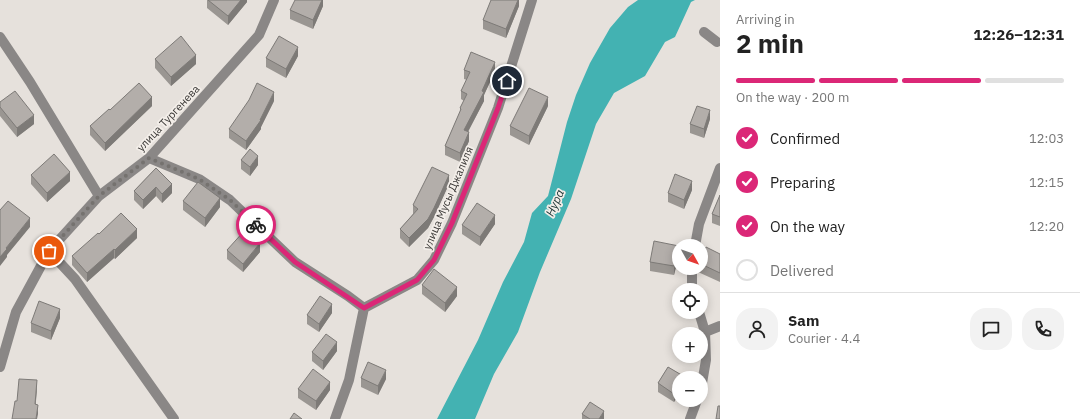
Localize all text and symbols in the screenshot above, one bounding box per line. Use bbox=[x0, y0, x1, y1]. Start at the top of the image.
text: Arriving in bbox=[736, 11, 795, 28]
text: 12:26–12:31 bbox=[973, 25, 1064, 44]
text: 2 min bbox=[736, 26, 804, 60]
pin bbox=[490, 64, 524, 98]
icon: home bbox=[496, 70, 518, 92]
street label: улица Тургенева bbox=[134, 82, 202, 154]
text: On the way · 200 m bbox=[736, 89, 849, 106]
icon: check bbox=[736, 127, 758, 149]
text: Confirmed bbox=[770, 129, 840, 148]
text: 12:03 bbox=[1029, 130, 1064, 147]
street label: улица Мусы Джалиля bbox=[420, 144, 476, 252]
icon: check bbox=[736, 171, 758, 193]
text: Preparing bbox=[770, 173, 835, 192]
text: 12:15 bbox=[1029, 174, 1064, 191]
water label: Нура bbox=[542, 187, 567, 219]
courier bbox=[236, 205, 276, 245]
icon: bike bbox=[245, 214, 267, 236]
icon: check bbox=[736, 215, 758, 237]
text: On the way bbox=[770, 217, 845, 236]
text: 12:20 bbox=[1029, 218, 1064, 235]
pin bbox=[32, 234, 66, 268]
north arrow bbox=[672, 239, 708, 275]
map controls bbox=[672, 239, 708, 407]
icon: bag bbox=[38, 240, 60, 262]
text: Delivered bbox=[770, 261, 834, 280]
button: locate bbox=[672, 283, 708, 319]
button: person bbox=[736, 308, 778, 350]
button: chat bbox=[970, 308, 1012, 350]
button: phone bbox=[1022, 308, 1064, 350]
text: Sam bbox=[788, 311, 819, 330]
button: + bbox=[672, 327, 708, 363]
text: Courier · 4.4 bbox=[788, 330, 860, 347]
button: − bbox=[672, 371, 708, 407]

